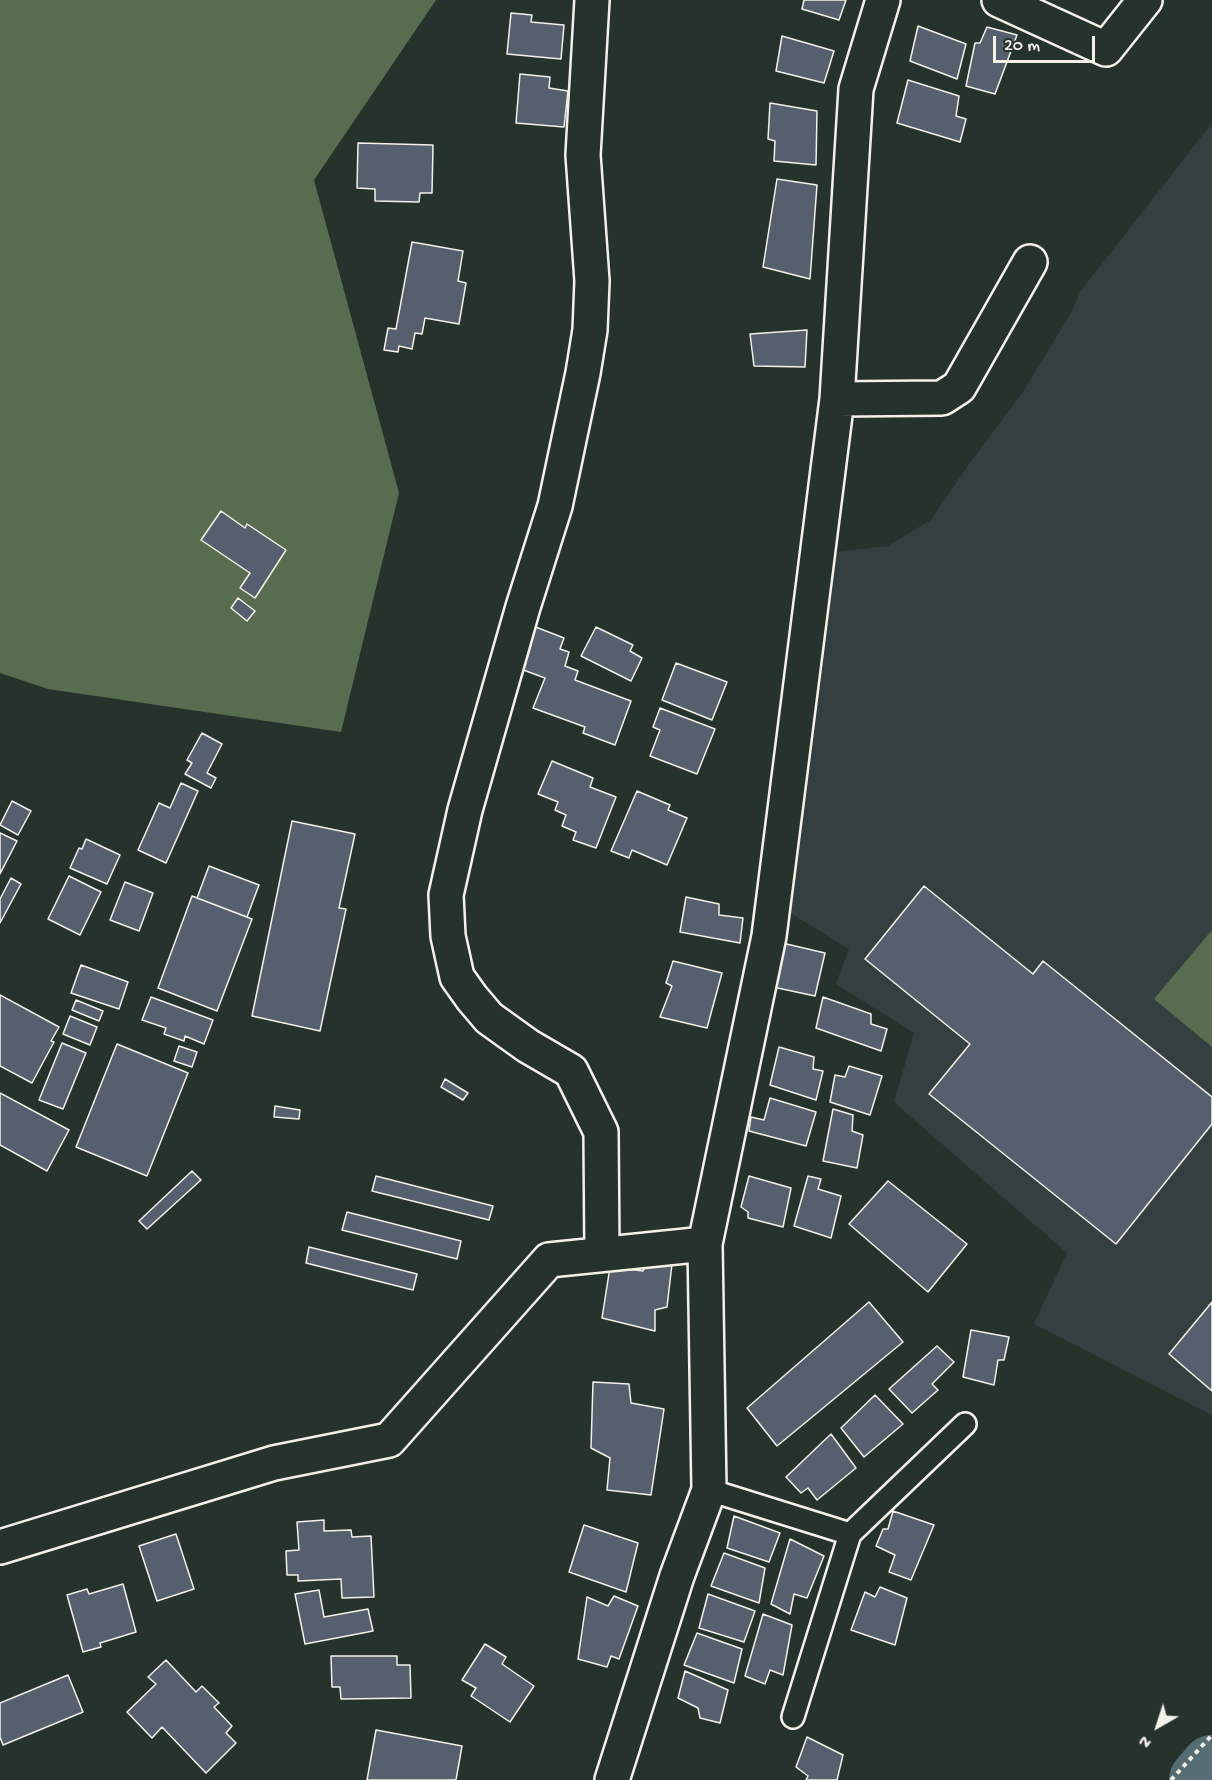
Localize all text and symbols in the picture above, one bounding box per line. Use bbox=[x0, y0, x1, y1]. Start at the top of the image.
scale bar bbox=[996, 24, 1098, 62]
text: 20 m bbox=[1004, 36, 1040, 57]
north arrow bbox=[1128, 1696, 1188, 1756]
text: N bbox=[1136, 1730, 1156, 1751]

